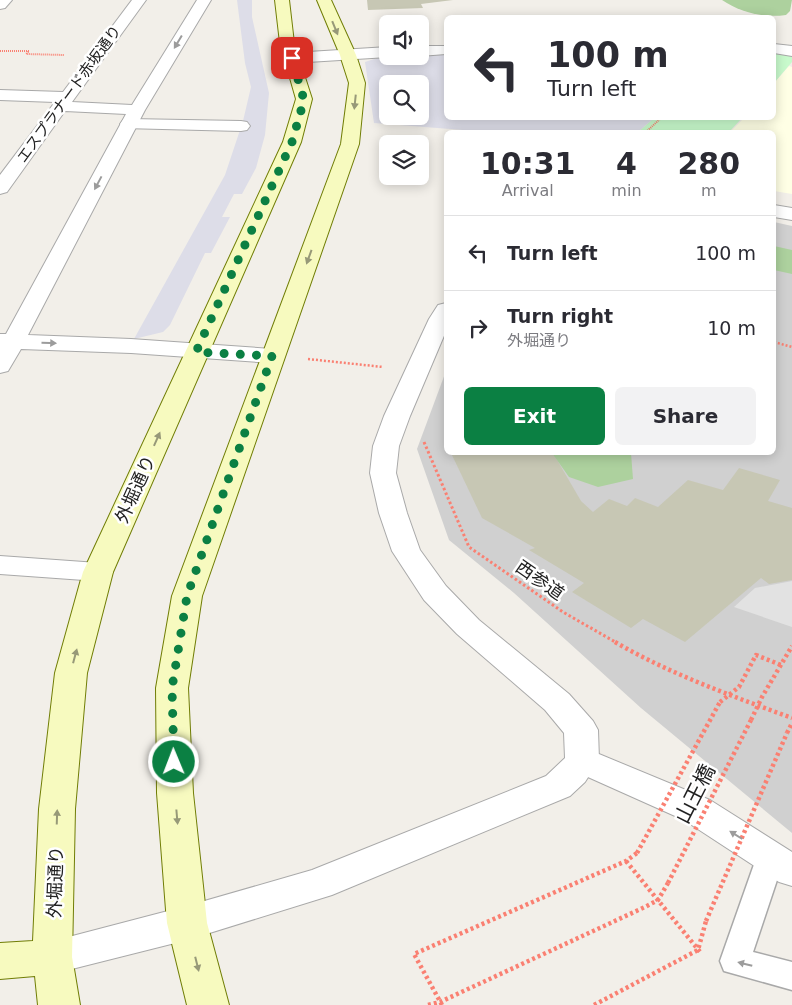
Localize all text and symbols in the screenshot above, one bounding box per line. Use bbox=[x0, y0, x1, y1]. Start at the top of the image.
map controls bbox=[379, 15, 429, 185]
button: sound bbox=[379, 15, 429, 65]
one-way arrow bbox=[332, 21, 340, 35]
street label: エスプラナード赤坂通り bbox=[13, 22, 125, 166]
one-way arrow bbox=[174, 35, 183, 48]
icon: left bbox=[464, 35, 529, 100]
text: 100 m bbox=[547, 35, 669, 75]
pin bbox=[271, 37, 313, 79]
icon: arrive bbox=[278, 44, 306, 72]
button: search bbox=[379, 75, 429, 125]
text: Turn left bbox=[547, 76, 636, 101]
one-way arrow bbox=[351, 94, 359, 110]
button: layers bbox=[379, 135, 429, 185]
text: 10:31 bbox=[480, 146, 575, 181]
text: 4 bbox=[616, 146, 637, 181]
text: 280 bbox=[677, 146, 740, 181]
one-way arrow bbox=[94, 176, 102, 190]
text: Arrival bbox=[502, 181, 554, 200]
text: min bbox=[611, 181, 642, 200]
text: m bbox=[701, 181, 717, 200]
icon: left bbox=[464, 239, 492, 267]
text: Turn left bbox=[507, 242, 598, 264]
text: 100 m bbox=[695, 242, 756, 264]
one-way arrow bbox=[305, 249, 312, 264]
text: Turn right bbox=[507, 305, 613, 327]
icon: right bbox=[464, 314, 492, 342]
text: 10 m bbox=[707, 317, 756, 339]
text: 外堀通り bbox=[507, 331, 571, 350]
one-way arrow bbox=[41, 340, 57, 348]
button: Exit bbox=[464, 387, 605, 445]
button: Share bbox=[615, 387, 756, 445]
one-way arrow bbox=[154, 432, 162, 446]
street label: 外堀通り bbox=[111, 452, 159, 526]
street label: 西参道 bbox=[512, 556, 568, 604]
one-way arrow bbox=[72, 648, 80, 663]
position arrow bbox=[147, 735, 199, 787]
street label: 山王橋 bbox=[670, 760, 720, 828]
one-way arrow bbox=[53, 809, 61, 825]
one-way arrow bbox=[173, 809, 181, 825]
one-way arrow bbox=[730, 830, 743, 839]
street label: 外堀通り bbox=[43, 846, 67, 918]
one-way arrow bbox=[193, 956, 201, 971]
one-way arrow bbox=[737, 960, 752, 968]

